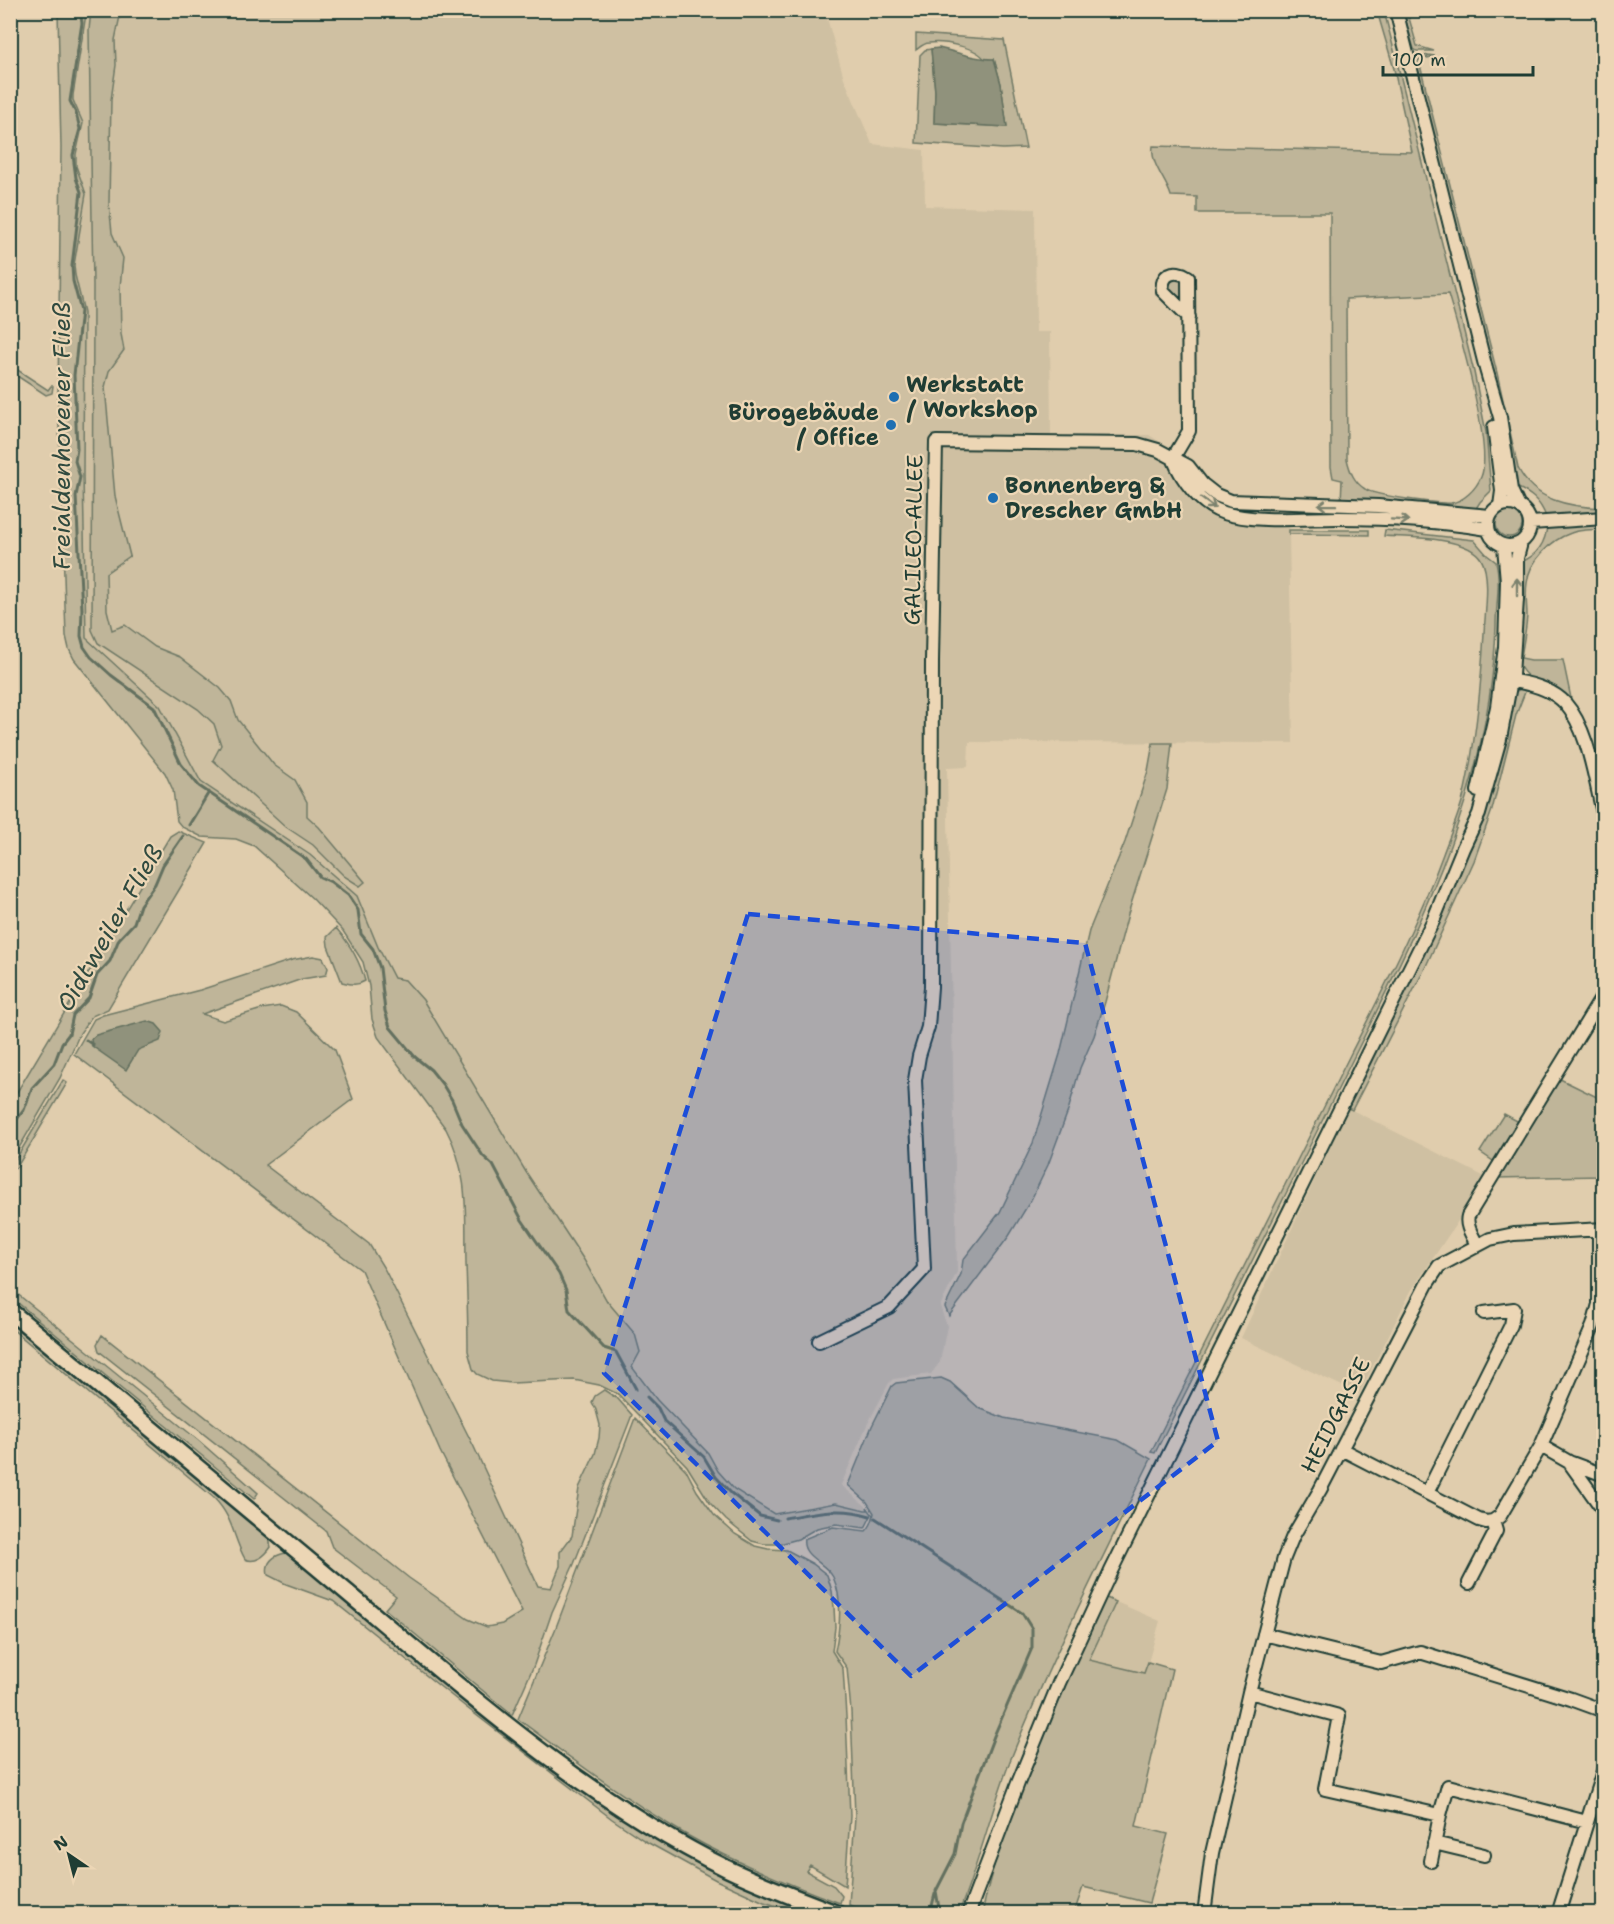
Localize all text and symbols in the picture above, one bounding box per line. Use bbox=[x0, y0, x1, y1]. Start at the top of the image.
scale bar bbox=[1383, 39, 1533, 77]
text: 100 m bbox=[1392, 48, 1446, 72]
water label: Freialdenhovener Fließ bbox=[46, 302, 78, 570]
place label: Werkstatt / Workshop bbox=[906, 370, 1038, 424]
marker: Werkstatt / Workshop bbox=[887, 390, 901, 404]
place label: Bürogebäude / Office bbox=[728, 398, 879, 452]
marker: Bürogebäude / Office bbox=[884, 418, 898, 432]
street label: GALILEO-ALLEE bbox=[898, 454, 929, 626]
place label: Bonnenberg & Drescher GmbH bbox=[1005, 471, 1182, 525]
marker: Bonnenberg & Drescher GmbH bbox=[986, 491, 1000, 505]
one-way arrow bbox=[1200, 497, 1216, 509]
one-way arrow bbox=[1317, 499, 1337, 510]
one-way arrow bbox=[1389, 515, 1409, 526]
one-way arrow bbox=[1511, 578, 1523, 598]
water label: Oidtweiler Fließ bbox=[49, 839, 171, 1017]
street label: HEIDGASSE bbox=[1294, 1352, 1377, 1478]
north arrow bbox=[39, 1825, 99, 1885]
text: N bbox=[49, 1831, 72, 1855]

